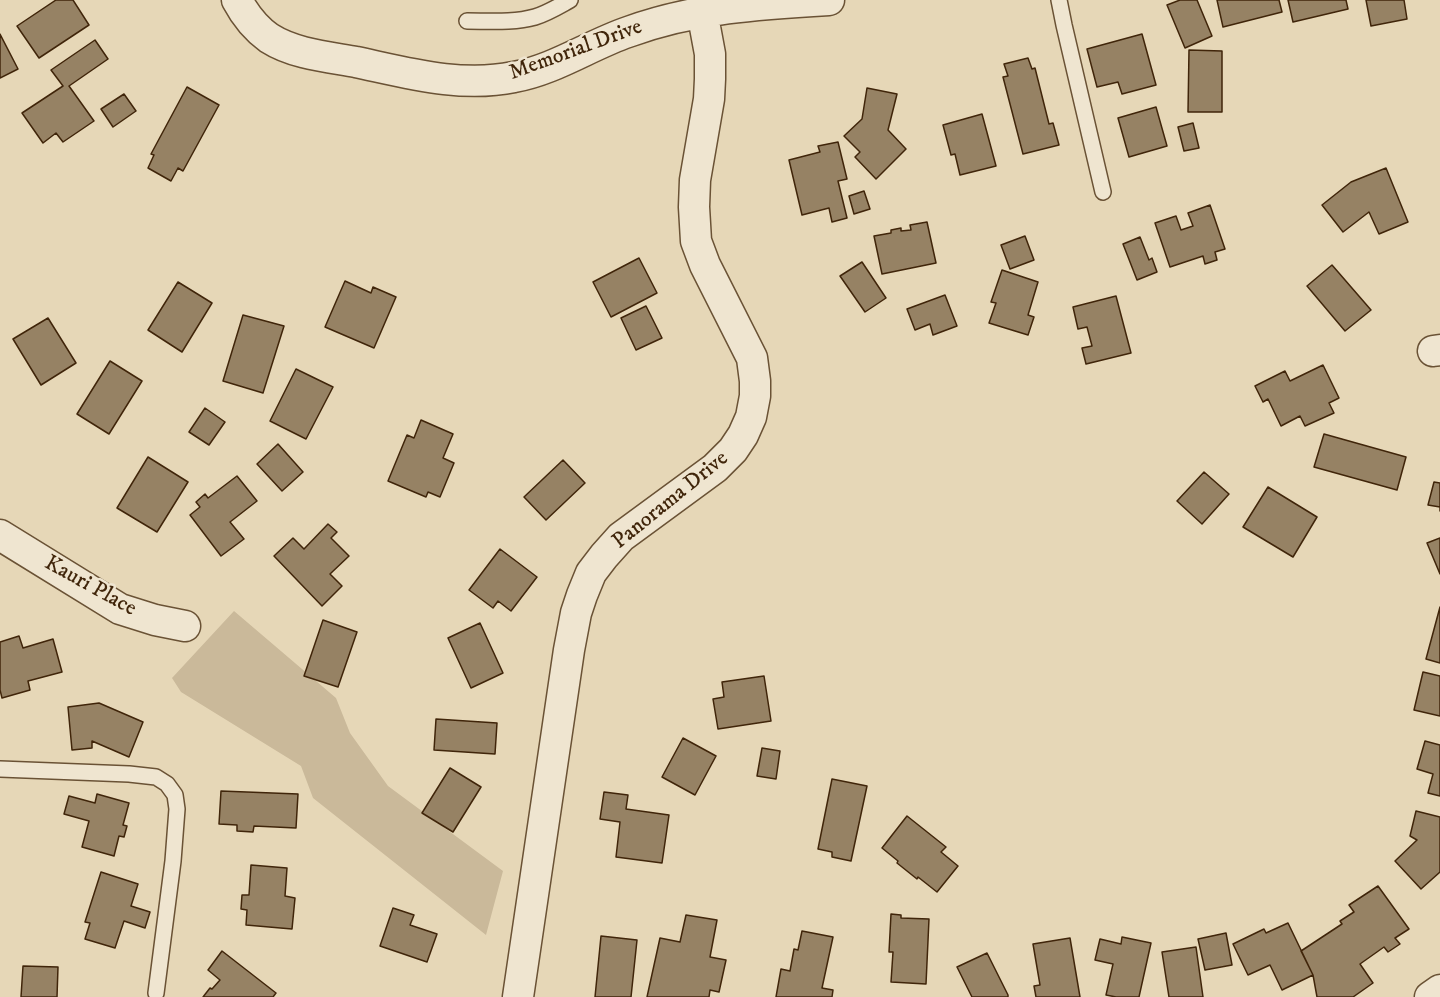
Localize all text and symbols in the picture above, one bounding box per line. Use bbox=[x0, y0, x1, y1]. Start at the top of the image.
street label: Memorial Drive bbox=[506, 15, 646, 87]
street label: Panorama Drive bbox=[608, 446, 734, 556]
street label: Kauri Place bbox=[39, 551, 141, 623]

